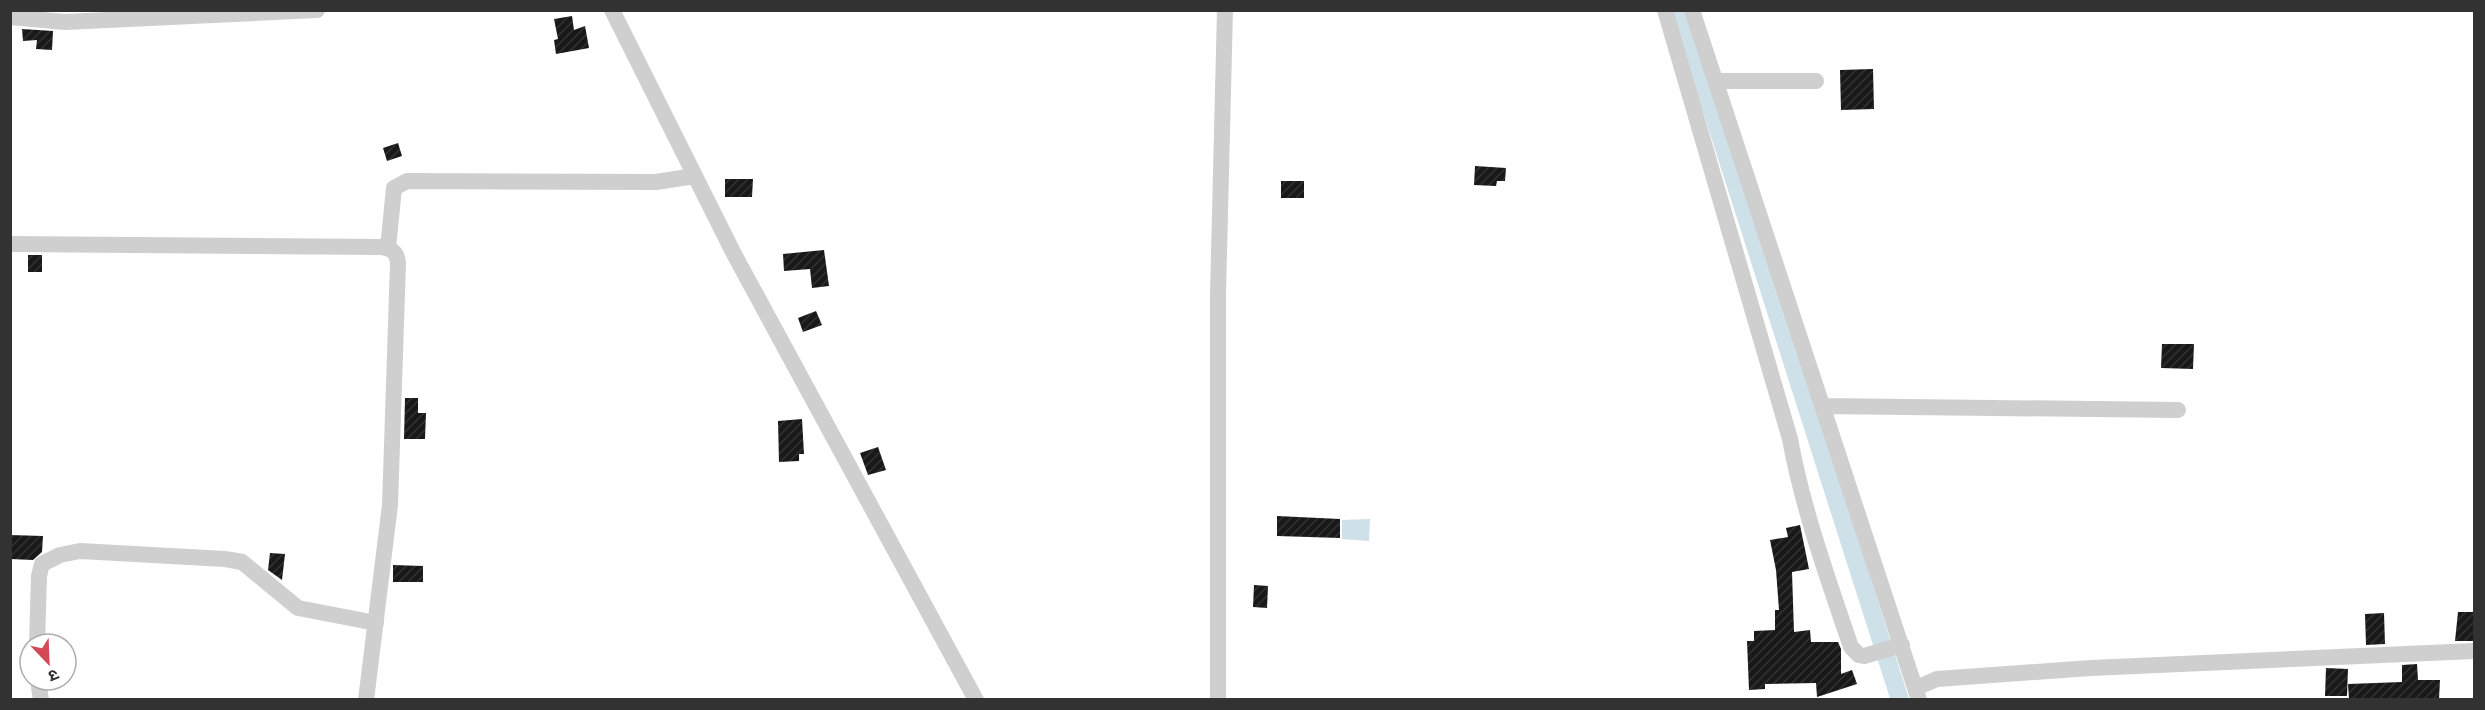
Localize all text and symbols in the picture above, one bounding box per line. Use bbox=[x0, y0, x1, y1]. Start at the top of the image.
north arrow bbox=[18, 632, 78, 692]
text: उ bbox=[45, 666, 62, 687]

